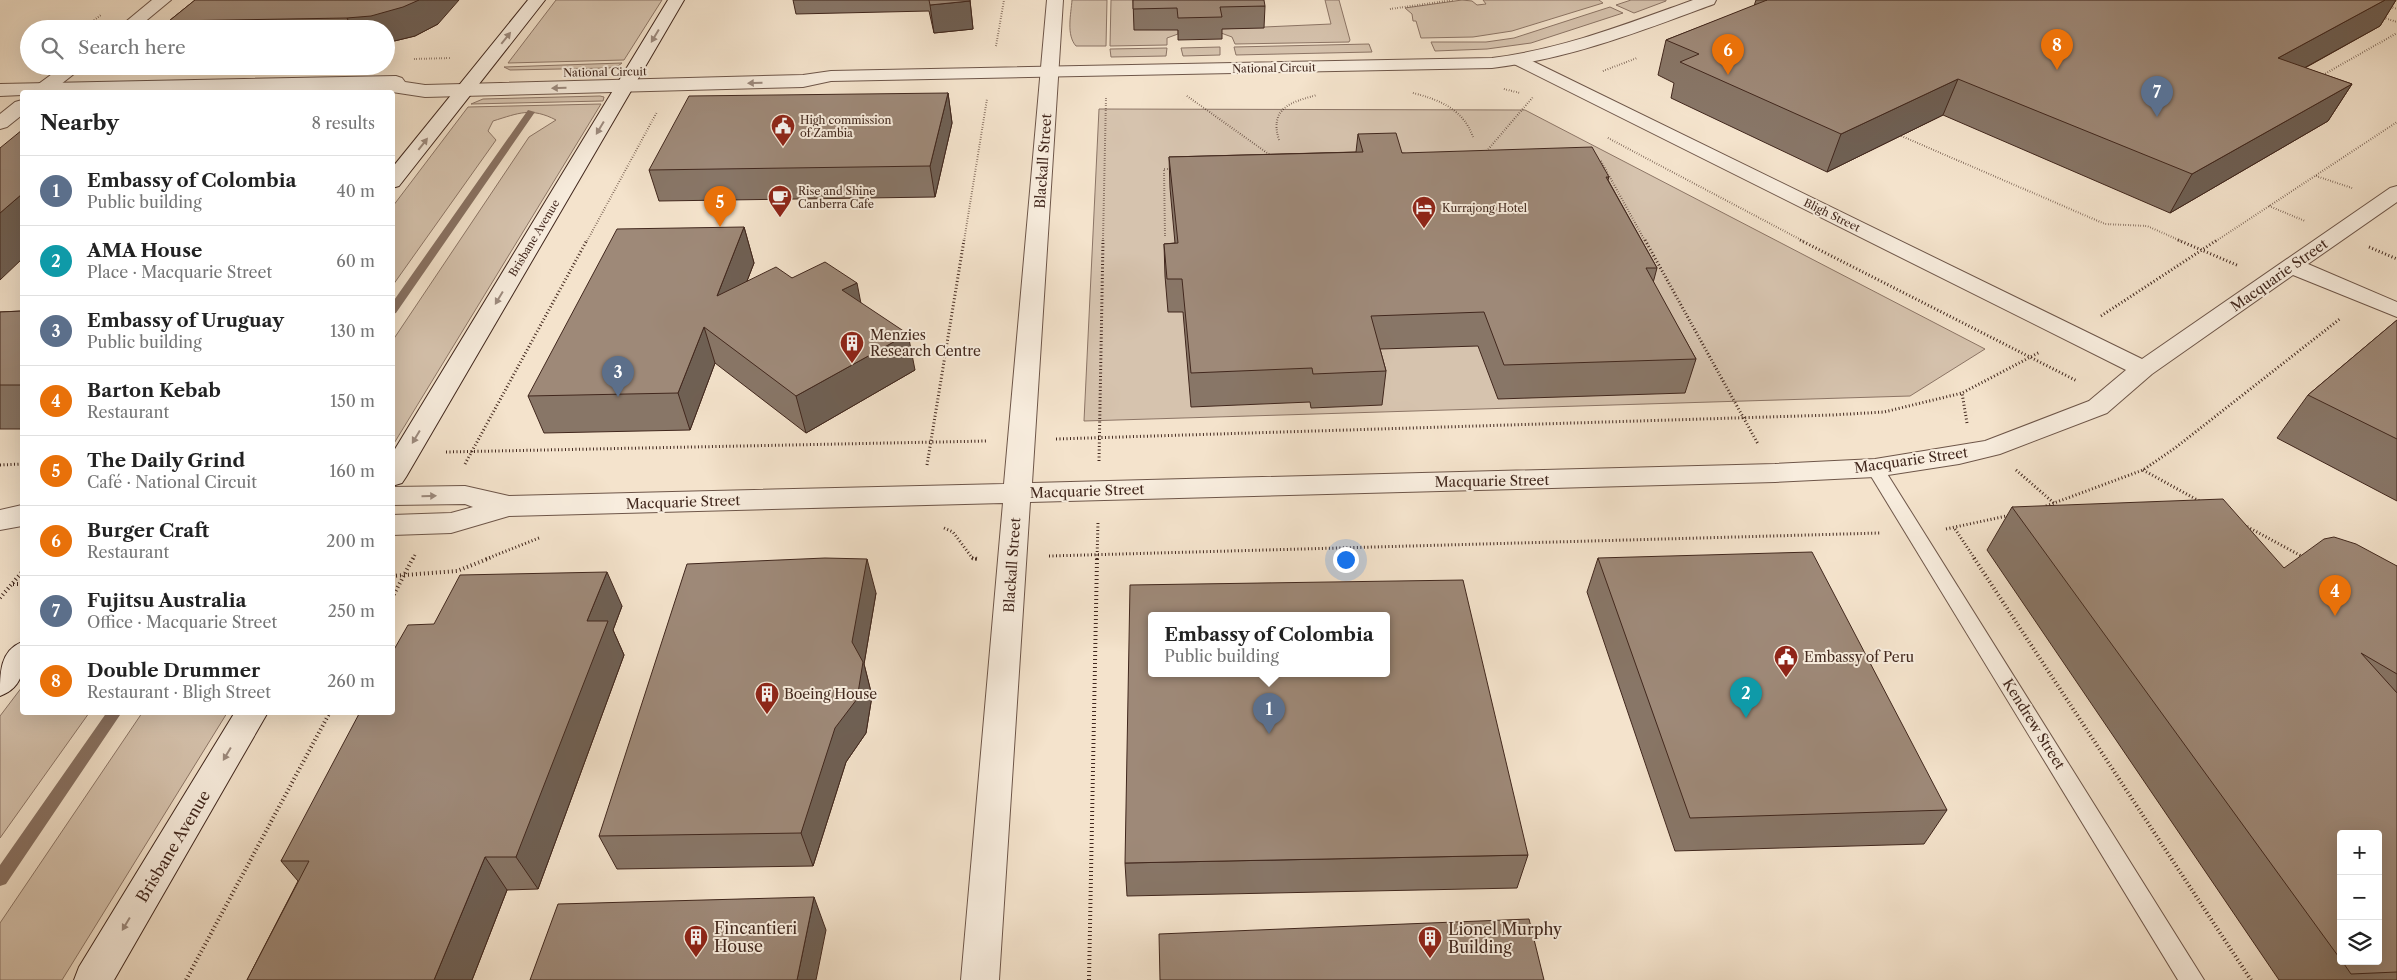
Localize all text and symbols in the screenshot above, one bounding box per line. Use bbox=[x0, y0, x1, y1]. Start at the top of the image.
search box bbox=[20, 20, 395, 75]
one-way arrow bbox=[650, 29, 659, 42]
pin: 8 bbox=[2041, 29, 2073, 70]
one-way arrow bbox=[501, 31, 512, 44]
icon: search bbox=[38, 34, 66, 62]
pin: 6 bbox=[1712, 34, 1744, 75]
text: Search here bbox=[78, 36, 186, 59]
street label: National Circuit bbox=[1232, 60, 1316, 76]
street label: National Circuit bbox=[563, 64, 647, 80]
pin: 7 bbox=[2141, 76, 2173, 117]
one-way arrow bbox=[746, 79, 762, 87]
one-way arrow bbox=[550, 84, 566, 92]
text: Nearby bbox=[40, 110, 119, 135]
text: 8 results bbox=[312, 113, 375, 133]
public building icon: High commission of Zambia bbox=[770, 113, 796, 147]
place label: High commission of Zambia bbox=[800, 113, 891, 140]
street label: Blackall Street bbox=[1031, 113, 1055, 209]
one-way arrow bbox=[595, 121, 604, 134]
one-way arrow bbox=[417, 137, 428, 150]
text: Embassy of Colombia bbox=[87, 169, 296, 192]
text: 1 bbox=[52, 181, 60, 201]
text: 40 m bbox=[336, 181, 375, 201]
cafe icon: Rise and Shine Canberra Cafe bbox=[767, 184, 793, 218]
place label: Rise and Shine Canberra Cafe bbox=[798, 184, 875, 211]
pin: 5 bbox=[704, 186, 736, 227]
text: Public building bbox=[87, 192, 202, 212]
hotel icon: Kurrajong Hotel bbox=[1411, 195, 1437, 229]
street label: Bligh Street bbox=[1802, 195, 1863, 235]
street label: Brisbane Avenue bbox=[505, 197, 563, 279]
place label: Kurrajong Hotel bbox=[1442, 201, 1528, 215]
street label: Macquarie Street bbox=[2227, 235, 2331, 315]
text: AMA House bbox=[87, 239, 202, 262]
text: 2 bbox=[51, 251, 61, 271]
text: 60 m bbox=[336, 251, 375, 271]
text: Place · Macquarie Street bbox=[87, 262, 272, 282]
one-way arrow bbox=[494, 291, 503, 304]
text: Embassy of Uruguay bbox=[87, 309, 284, 332]
text: 3 bbox=[51, 321, 61, 341]
text: 130 m bbox=[330, 321, 375, 341]
place label: Menzies Research Centre bbox=[870, 326, 981, 360]
building icon: Menzies Research Centre bbox=[839, 330, 865, 364]
text: Public building bbox=[87, 332, 202, 352]
pin: 3 bbox=[602, 356, 634, 397]
text: Barton Kebab bbox=[87, 379, 221, 402]
text: 4 bbox=[51, 391, 61, 411]
text: 150 m bbox=[330, 391, 375, 411]
text: Restaurant bbox=[87, 402, 169, 422]
one-way arrow bbox=[412, 430, 420, 445]
street label: Macquarie Street bbox=[1853, 443, 1969, 477]
text: The Daily Grind bbox=[87, 449, 245, 472]
text: 5 bbox=[52, 461, 60, 481]
text: 160 m bbox=[330, 461, 375, 481]
street label: Macquarie Street bbox=[1435, 471, 1550, 491]
text: Café · National Circuit bbox=[87, 472, 257, 492]
street label: Macquarie Street bbox=[1029, 480, 1145, 502]
one-way arrow bbox=[421, 491, 437, 499]
street label: Macquarie Street bbox=[625, 491, 741, 513]
street label: Blackall Street bbox=[1000, 517, 1024, 613]
text: Burger Craft bbox=[87, 519, 210, 542]
text: 6 bbox=[51, 531, 61, 551]
text: 200 m bbox=[326, 531, 375, 551]
text: Restaurant bbox=[87, 542, 169, 562]
your location bbox=[1333, 547, 1359, 573]
pin: 4 bbox=[2319, 575, 2351, 616]
text: Fujitsu Australia bbox=[87, 589, 246, 612]
text: 7 bbox=[52, 601, 60, 621]
text: 250 m bbox=[328, 601, 375, 621]
text: Office · Macquarie Street bbox=[87, 612, 277, 632]
popup bbox=[1148, 612, 1390, 677]
text: Embassy of Colombia bbox=[1164, 623, 1374, 646]
public building icon: Embassy of Peru bbox=[1773, 644, 1799, 678]
text: Public building bbox=[1164, 646, 1279, 666]
place label: Embassy of Peru bbox=[1804, 648, 1915, 666]
text: Double Drummer bbox=[87, 659, 260, 682]
text: 8 bbox=[51, 671, 61, 691]
text: 260 m bbox=[327, 671, 375, 691]
street label: Kendrew Street bbox=[1999, 675, 2069, 773]
pin: 2 bbox=[1730, 677, 1762, 718]
building icon: Boeing House bbox=[754, 681, 780, 715]
text: Restaurant · Bligh Street bbox=[87, 682, 271, 702]
place label: Boeing House bbox=[784, 685, 877, 703]
pin: 1 bbox=[1253, 693, 1285, 734]
one-way arrow bbox=[223, 748, 232, 761]
street label: Brisbane Avenue bbox=[132, 786, 214, 906]
map controls bbox=[2337, 830, 2382, 965]
button: + bbox=[2337, 830, 2382, 875]
button: − bbox=[2337, 875, 2382, 920]
one-way arrow bbox=[122, 918, 131, 931]
place label: Fincantieri House bbox=[714, 918, 797, 956]
place label: Lionel Murphy Building bbox=[1448, 919, 1563, 957]
button: layers bbox=[2337, 920, 2382, 965]
building icon: Fincantieri House bbox=[683, 924, 709, 958]
building icon: Lionel Murphy Building bbox=[1417, 925, 1443, 959]

